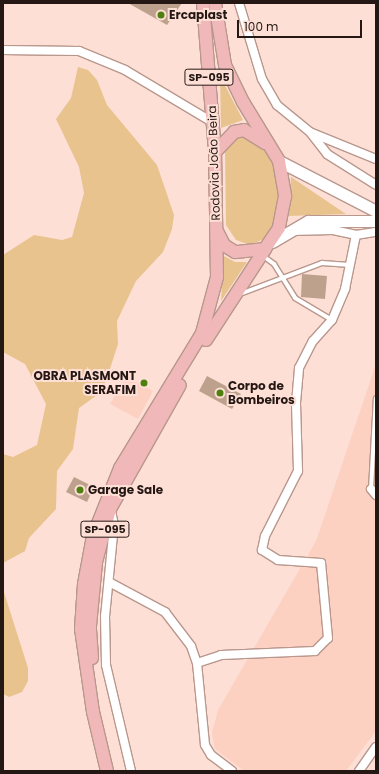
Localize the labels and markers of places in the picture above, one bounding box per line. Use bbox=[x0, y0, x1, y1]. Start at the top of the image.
place label: Ercaplast bbox=[169, 8, 227, 22]
marker: Ercaplast bbox=[156, 10, 166, 20]
place label: OBRA PLASMONT SERAFIM bbox=[33, 369, 136, 397]
marker: OBRA PLASMONT SERAFIM bbox=[139, 378, 149, 388]
place label: Corpo de Bombeiros bbox=[228, 379, 295, 407]
marker: Corpo de Bombeiros bbox=[215, 388, 225, 398]
place label: Garage Sale bbox=[88, 483, 163, 497]
marker: Garage Sale bbox=[75, 485, 85, 495]

